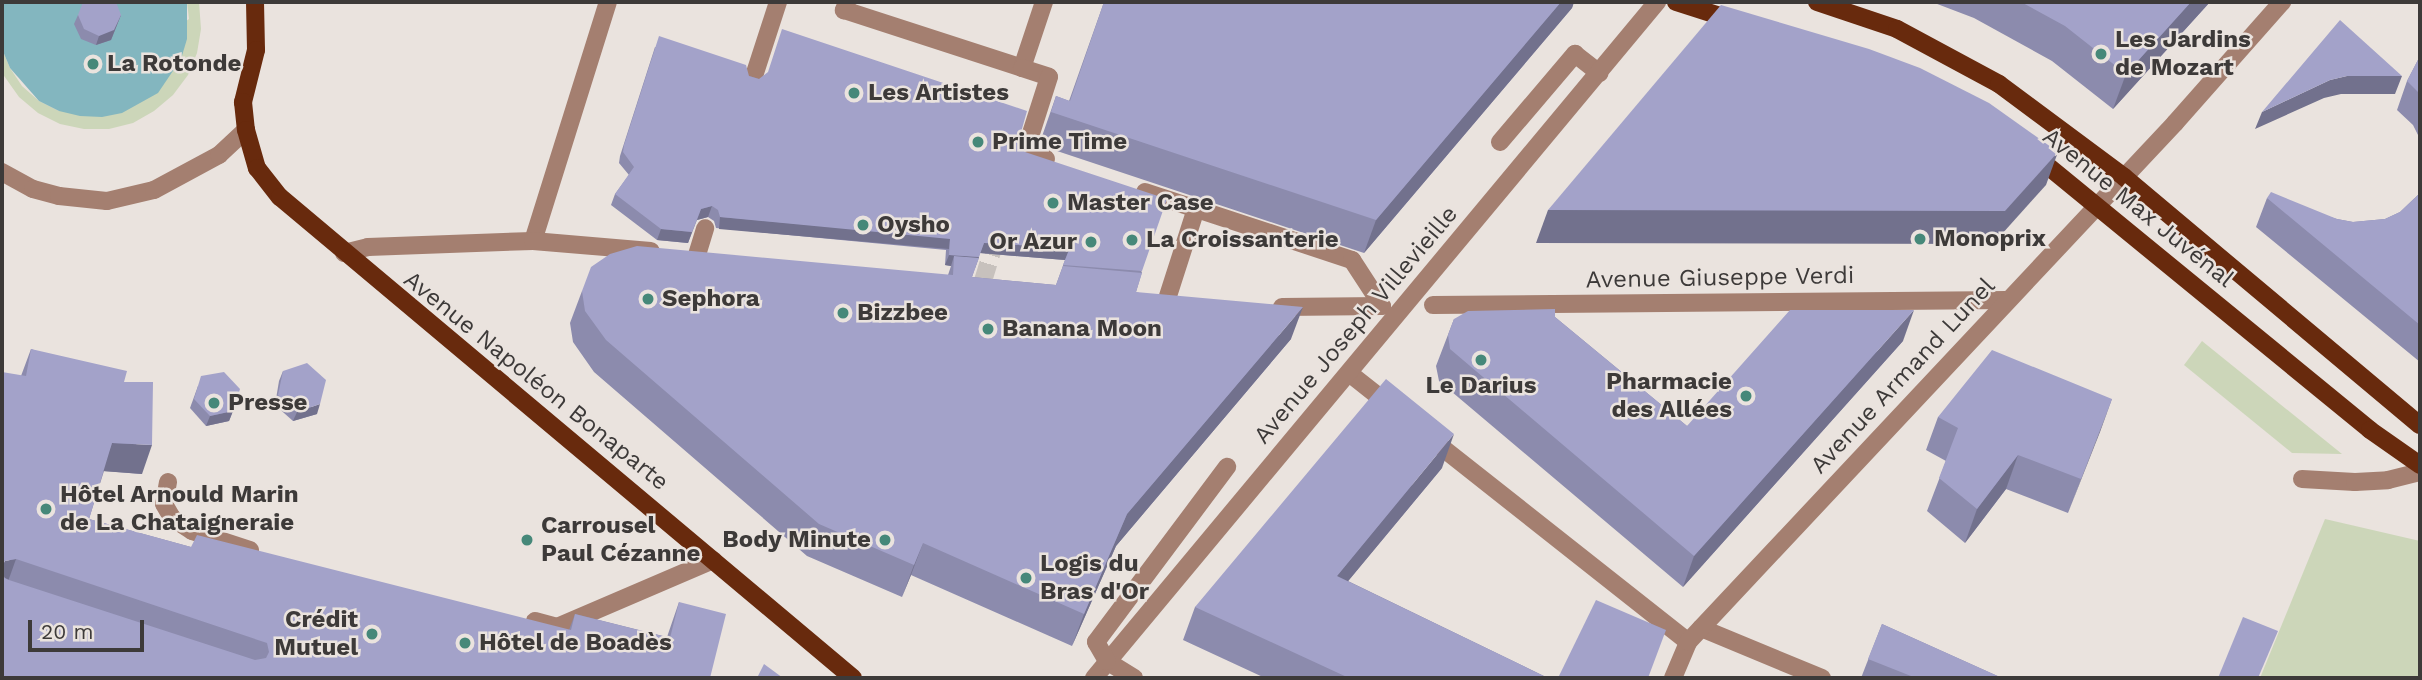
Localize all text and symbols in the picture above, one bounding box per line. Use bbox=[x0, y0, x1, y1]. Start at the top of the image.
place label: Les Jardins de Mozart bbox=[2115, 26, 2251, 82]
marker: Les Jardins de Mozart bbox=[2093, 46, 2109, 62]
place label: La Rotonde bbox=[107, 50, 242, 78]
marker: La Rotonde bbox=[85, 56, 101, 72]
place label: Les Artistes bbox=[868, 79, 1010, 107]
marker: Les Artistes bbox=[846, 85, 862, 101]
street label: Avenue Max Juvénal bbox=[2036, 122, 2240, 294]
place label: Prime Time bbox=[992, 128, 1127, 156]
marker: Prime Time bbox=[970, 134, 986, 150]
place label: Master Case bbox=[1067, 189, 1214, 217]
marker: Master Case bbox=[1045, 195, 1061, 211]
street label: Avenue Joseph Villevieille bbox=[1248, 200, 1464, 450]
place label: Oysho bbox=[877, 211, 950, 239]
marker: Oysho bbox=[855, 217, 871, 233]
place label: Monoprix bbox=[1934, 225, 2046, 253]
place label: La Croissanterie bbox=[1146, 226, 1339, 254]
place label: Or Azur bbox=[988, 228, 1077, 256]
marker: Monoprix bbox=[1912, 231, 1928, 247]
marker: La Croissanterie bbox=[1124, 232, 1140, 248]
marker: Or Azur bbox=[1083, 234, 1099, 250]
street label: Avenue Giuseppe Verdi bbox=[1585, 261, 1855, 295]
street label: Avenue Napoléon Bonaparte bbox=[398, 265, 674, 497]
street label: Avenue Armand Lunel bbox=[1804, 272, 2002, 480]
place label: Sephora bbox=[662, 285, 760, 313]
marker: Sephora bbox=[640, 291, 656, 307]
place label: Bizzbee bbox=[857, 299, 948, 327]
marker: Bizzbee bbox=[835, 305, 851, 321]
place label: Banana Moon bbox=[1002, 315, 1162, 343]
marker: Banana Moon bbox=[980, 321, 996, 337]
marker: Le Darius bbox=[1473, 352, 1489, 368]
place label: Pharmacie des Allées bbox=[1606, 368, 1732, 424]
place label: Le Darius bbox=[1426, 372, 1536, 400]
marker: Pharmacie des Allées bbox=[1738, 388, 1754, 404]
place label: Presse bbox=[228, 389, 308, 417]
marker: Presse bbox=[206, 395, 222, 411]
place label: Hôtel Arnould Marin de La Chataigneraie bbox=[60, 481, 299, 537]
marker: Hôtel Arnould Marin de La Chataigneraie bbox=[38, 501, 54, 517]
place label: Carrousel Paul Cézanne bbox=[541, 512, 701, 568]
place label: Body Minute bbox=[722, 526, 871, 554]
marker: Carrousel Paul Cézanne bbox=[519, 532, 535, 548]
marker: Body Minute bbox=[877, 532, 893, 548]
place label: Logis du Bras d'Or bbox=[1040, 550, 1149, 606]
marker: Logis du Bras d'Or bbox=[1018, 570, 1034, 586]
scale bar bbox=[32, 606, 147, 650]
place label: Crédit Mutuel bbox=[274, 606, 358, 662]
text: 20 m bbox=[41, 619, 93, 644]
marker: Crédit Mutuel bbox=[364, 626, 380, 642]
place label: Hôtel de Boadès bbox=[479, 629, 672, 657]
marker: Hôtel de Boadès bbox=[457, 635, 473, 651]

